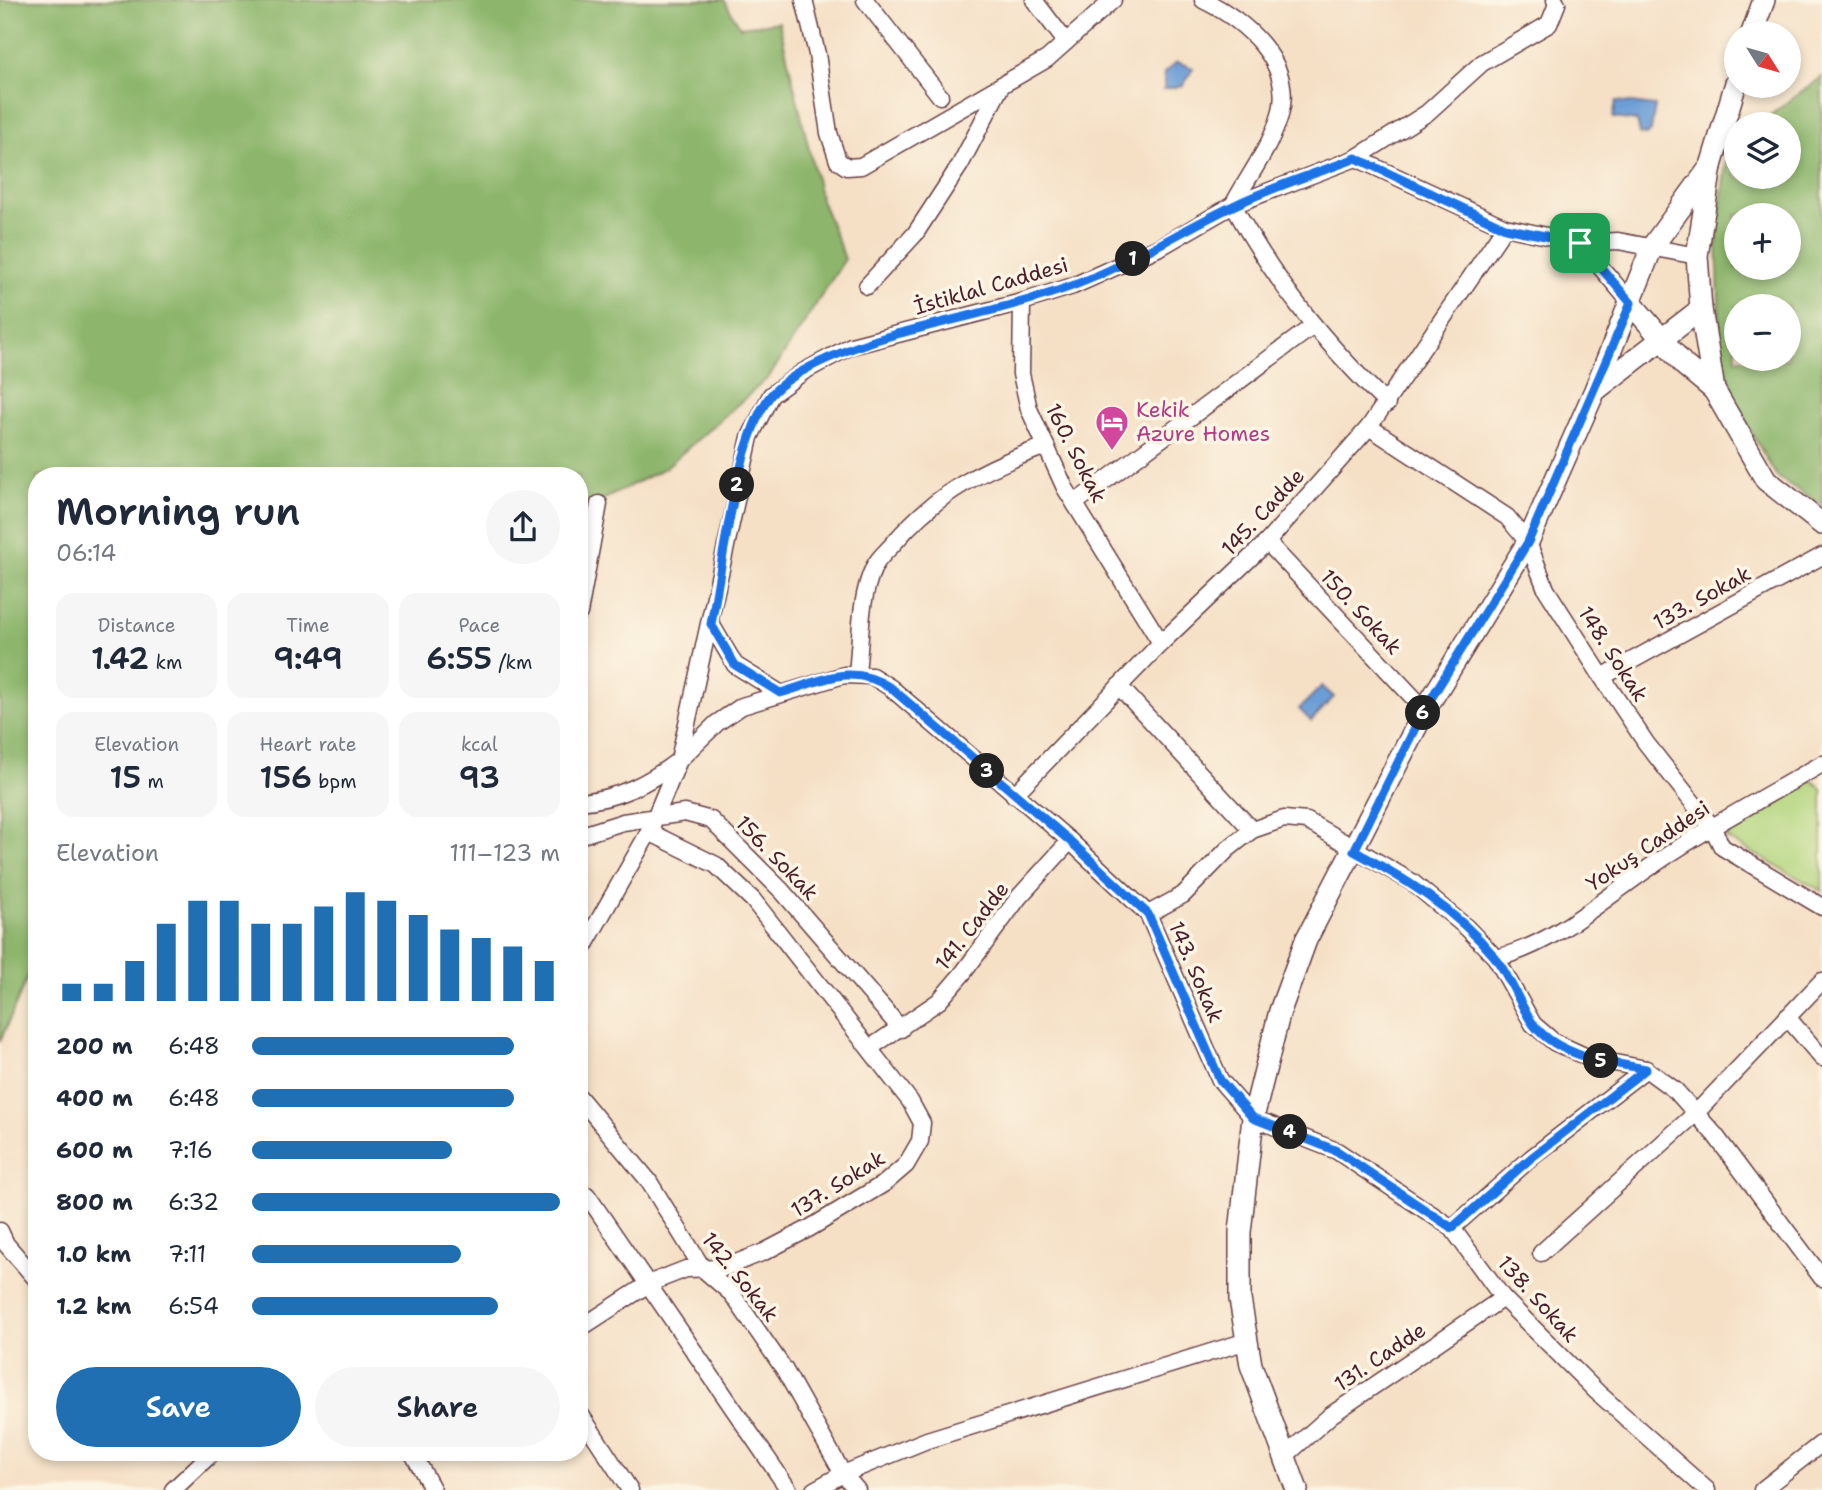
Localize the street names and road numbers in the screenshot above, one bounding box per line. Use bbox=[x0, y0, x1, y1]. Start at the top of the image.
street label: İstiklal Caddesi bbox=[911, 251, 1071, 321]
street label: 160. Sokak bbox=[1039, 398, 1113, 508]
street label: 145. Cadde bbox=[1215, 462, 1311, 562]
street label: 133. Sokak bbox=[1648, 560, 1756, 636]
street label: 150. Sokak bbox=[1314, 563, 1408, 661]
street label: 148. Sokak bbox=[1572, 601, 1654, 707]
street label: Yokuş Caddesi bbox=[1581, 794, 1715, 898]
street label: 156. Sokak bbox=[729, 810, 825, 906]
street label: 141. Cadde bbox=[929, 876, 1015, 976]
street label: 143. Sokak bbox=[1162, 917, 1230, 1027]
street label: 137. Sokak bbox=[786, 1144, 890, 1224]
street label: 142. Sokak bbox=[695, 1226, 785, 1328]
street label: 138. Sokak bbox=[1491, 1249, 1585, 1349]
street label: 131. Cadde bbox=[1329, 1316, 1431, 1398]

